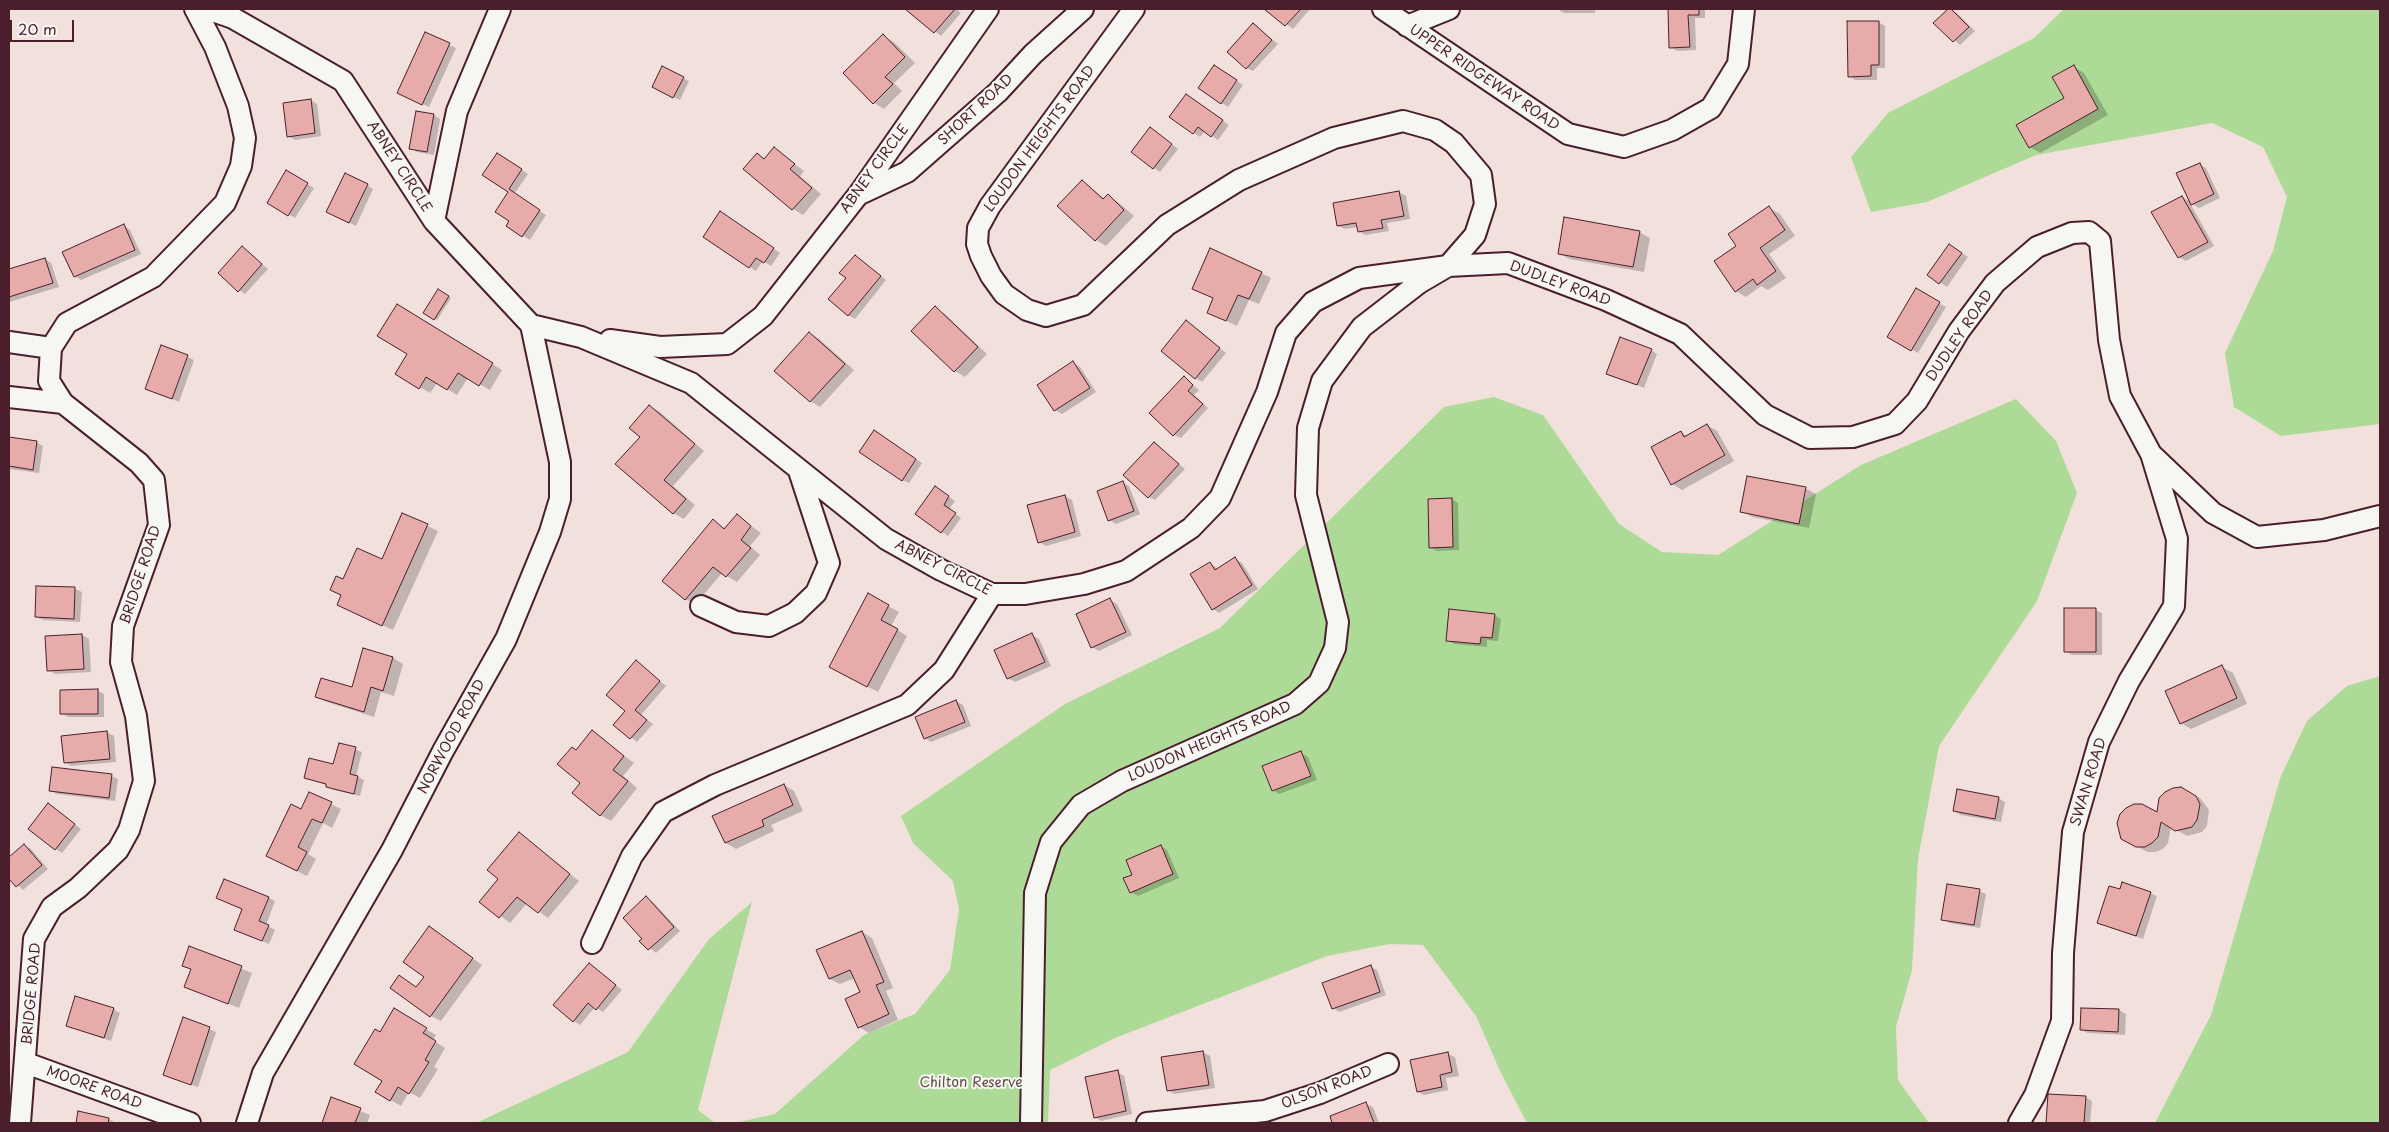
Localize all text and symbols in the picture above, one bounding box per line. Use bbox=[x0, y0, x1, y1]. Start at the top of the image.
scale bar bbox=[12, 10, 76, 42]
text: 20 m bbox=[18, 17, 57, 40]
street label: UPPER RIDGEWAY ROAD bbox=[1406, 21, 1562, 135]
street label: LOUDON HEIGHTS ROAD bbox=[981, 63, 1099, 215]
street label: SHORT ROAD bbox=[935, 71, 1017, 149]
street label: ABNEY CIRCLE bbox=[363, 118, 435, 216]
street label: ABNEY CIRCLE bbox=[837, 121, 913, 217]
street label: DUDLEY ROAD bbox=[1507, 258, 1613, 310]
street label: DUDLEY ROAD bbox=[1923, 287, 1997, 385]
street label: BRIDGE ROAD bbox=[117, 523, 165, 627]
street label: ABNEY CIRCLE bbox=[892, 536, 994, 600]
street label: NORWOOD ROAD bbox=[415, 677, 489, 797]
street label: LOUDON HEIGHTS ROAD bbox=[1126, 698, 1294, 786]
street label: SWAN ROAD bbox=[2068, 736, 2110, 828]
street label: BRIDGE ROAD bbox=[19, 942, 45, 1046]
street label: MOORE ROAD bbox=[44, 1063, 144, 1113]
street label: OLSON ROAD bbox=[1279, 1063, 1375, 1113]
park label: Chilton Reserve bbox=[919, 1075, 1023, 1091]

